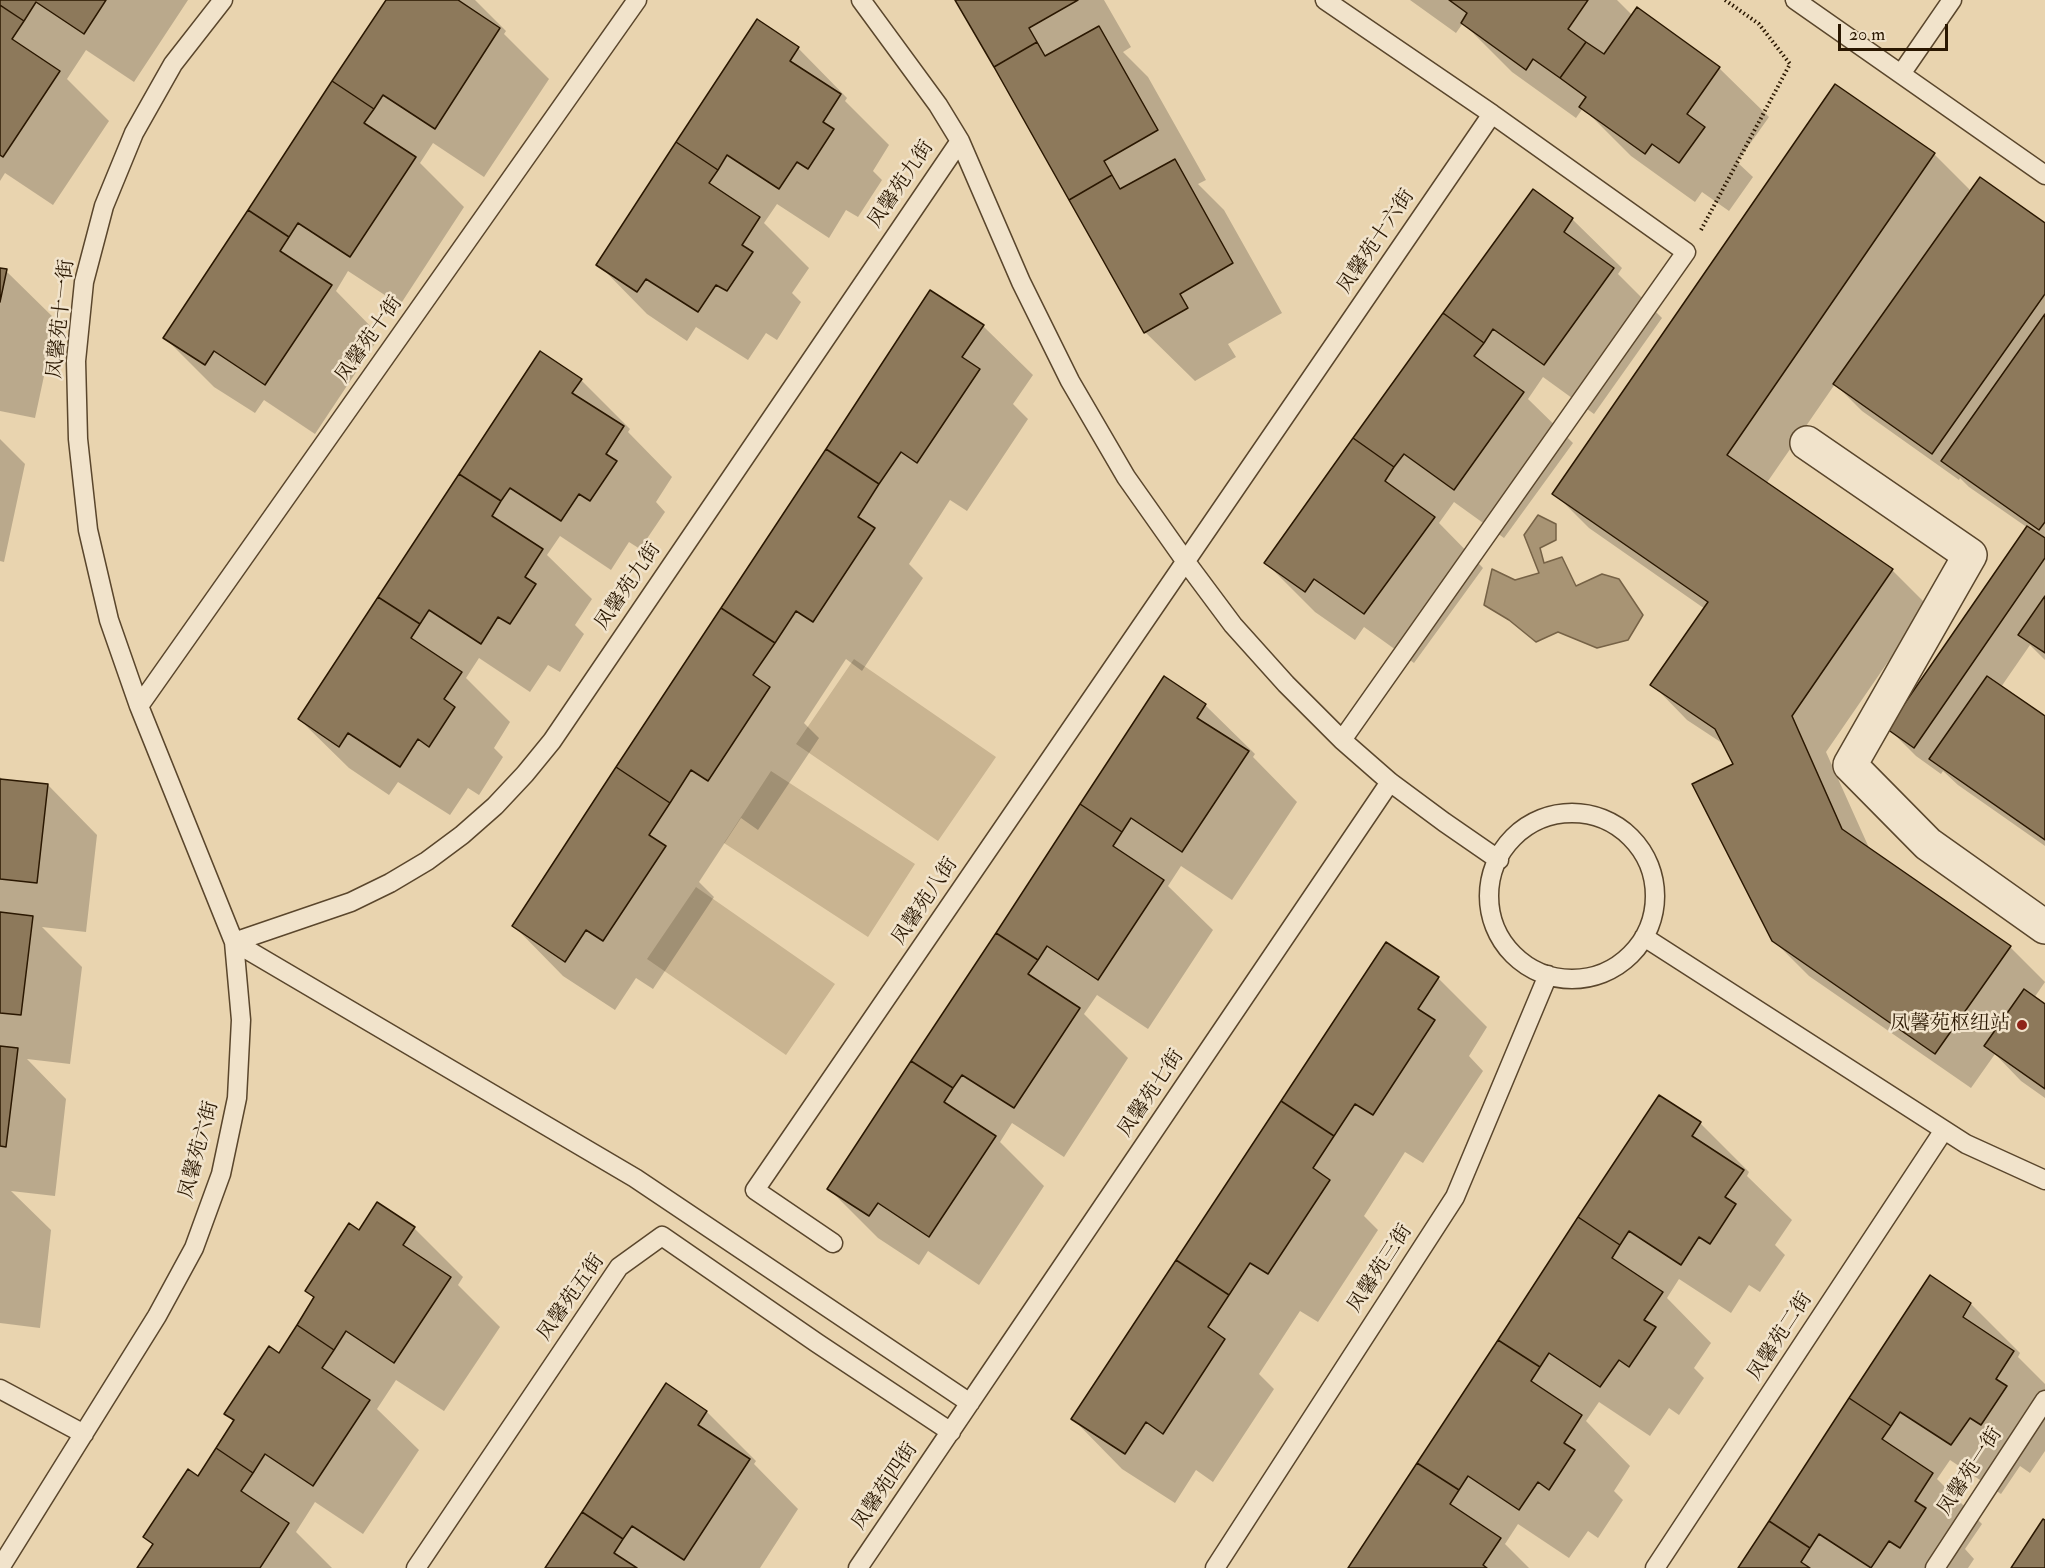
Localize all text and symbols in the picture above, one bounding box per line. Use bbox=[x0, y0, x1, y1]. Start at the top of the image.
scale bar bbox=[1841, 12, 1950, 50]
text: 20 m bbox=[1849, 23, 1885, 46]
street label: 凤馨苑九街 bbox=[864, 137, 940, 233]
street label: 凤馨苑十六街 bbox=[1334, 186, 1420, 298]
street label: 凤馨苑十一街 bbox=[44, 258, 80, 380]
street label: 凤馨苑十街 bbox=[331, 292, 409, 388]
street label: 凤馨苑九街 bbox=[591, 539, 667, 635]
street label: 凤馨苑八街 bbox=[888, 854, 964, 950]
place label: 凤馨苑枢纽站 bbox=[1890, 1013, 2010, 1037]
marker: 凤馨苑枢纽站 bbox=[2015, 1018, 2029, 1032]
street label: 凤馨苑七街 bbox=[1114, 1046, 1190, 1142]
street label: 凤馨苑六街 bbox=[175, 1099, 225, 1201]
street label: 凤馨苑三街 bbox=[1344, 1221, 1418, 1317]
street label: 凤馨苑五街 bbox=[533, 1250, 611, 1346]
street label: 凤馨苑二街 bbox=[1744, 1289, 1818, 1385]
street label: 凤馨苑一街 bbox=[1934, 1424, 2008, 1520]
street label: 凤馨苑四街 bbox=[848, 1439, 924, 1535]

